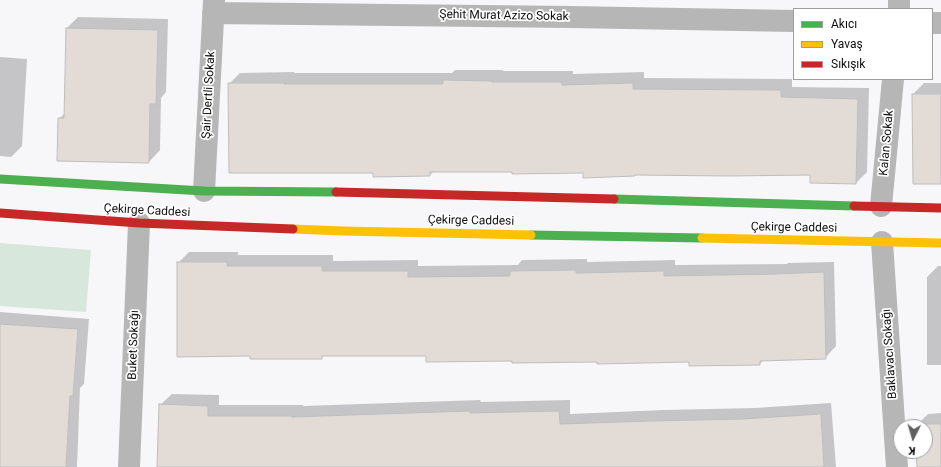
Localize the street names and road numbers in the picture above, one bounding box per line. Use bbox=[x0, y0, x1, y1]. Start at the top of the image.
street label: Şehit Murat Azizo Sokak bbox=[439, 8, 569, 24]
street label: Şair Dertli Sokak bbox=[200, 51, 218, 139]
street label: Kalan Sokak bbox=[877, 110, 897, 176]
street label: Çekirge Caddesi bbox=[103, 202, 191, 220]
street label: Çekirge Caddesi bbox=[428, 213, 514, 229]
street label: Çekirge Caddesi bbox=[751, 220, 837, 236]
street label: Baklavacı Sokağı bbox=[880, 309, 900, 399]
street label: Buket Sokağı bbox=[126, 310, 142, 380]

